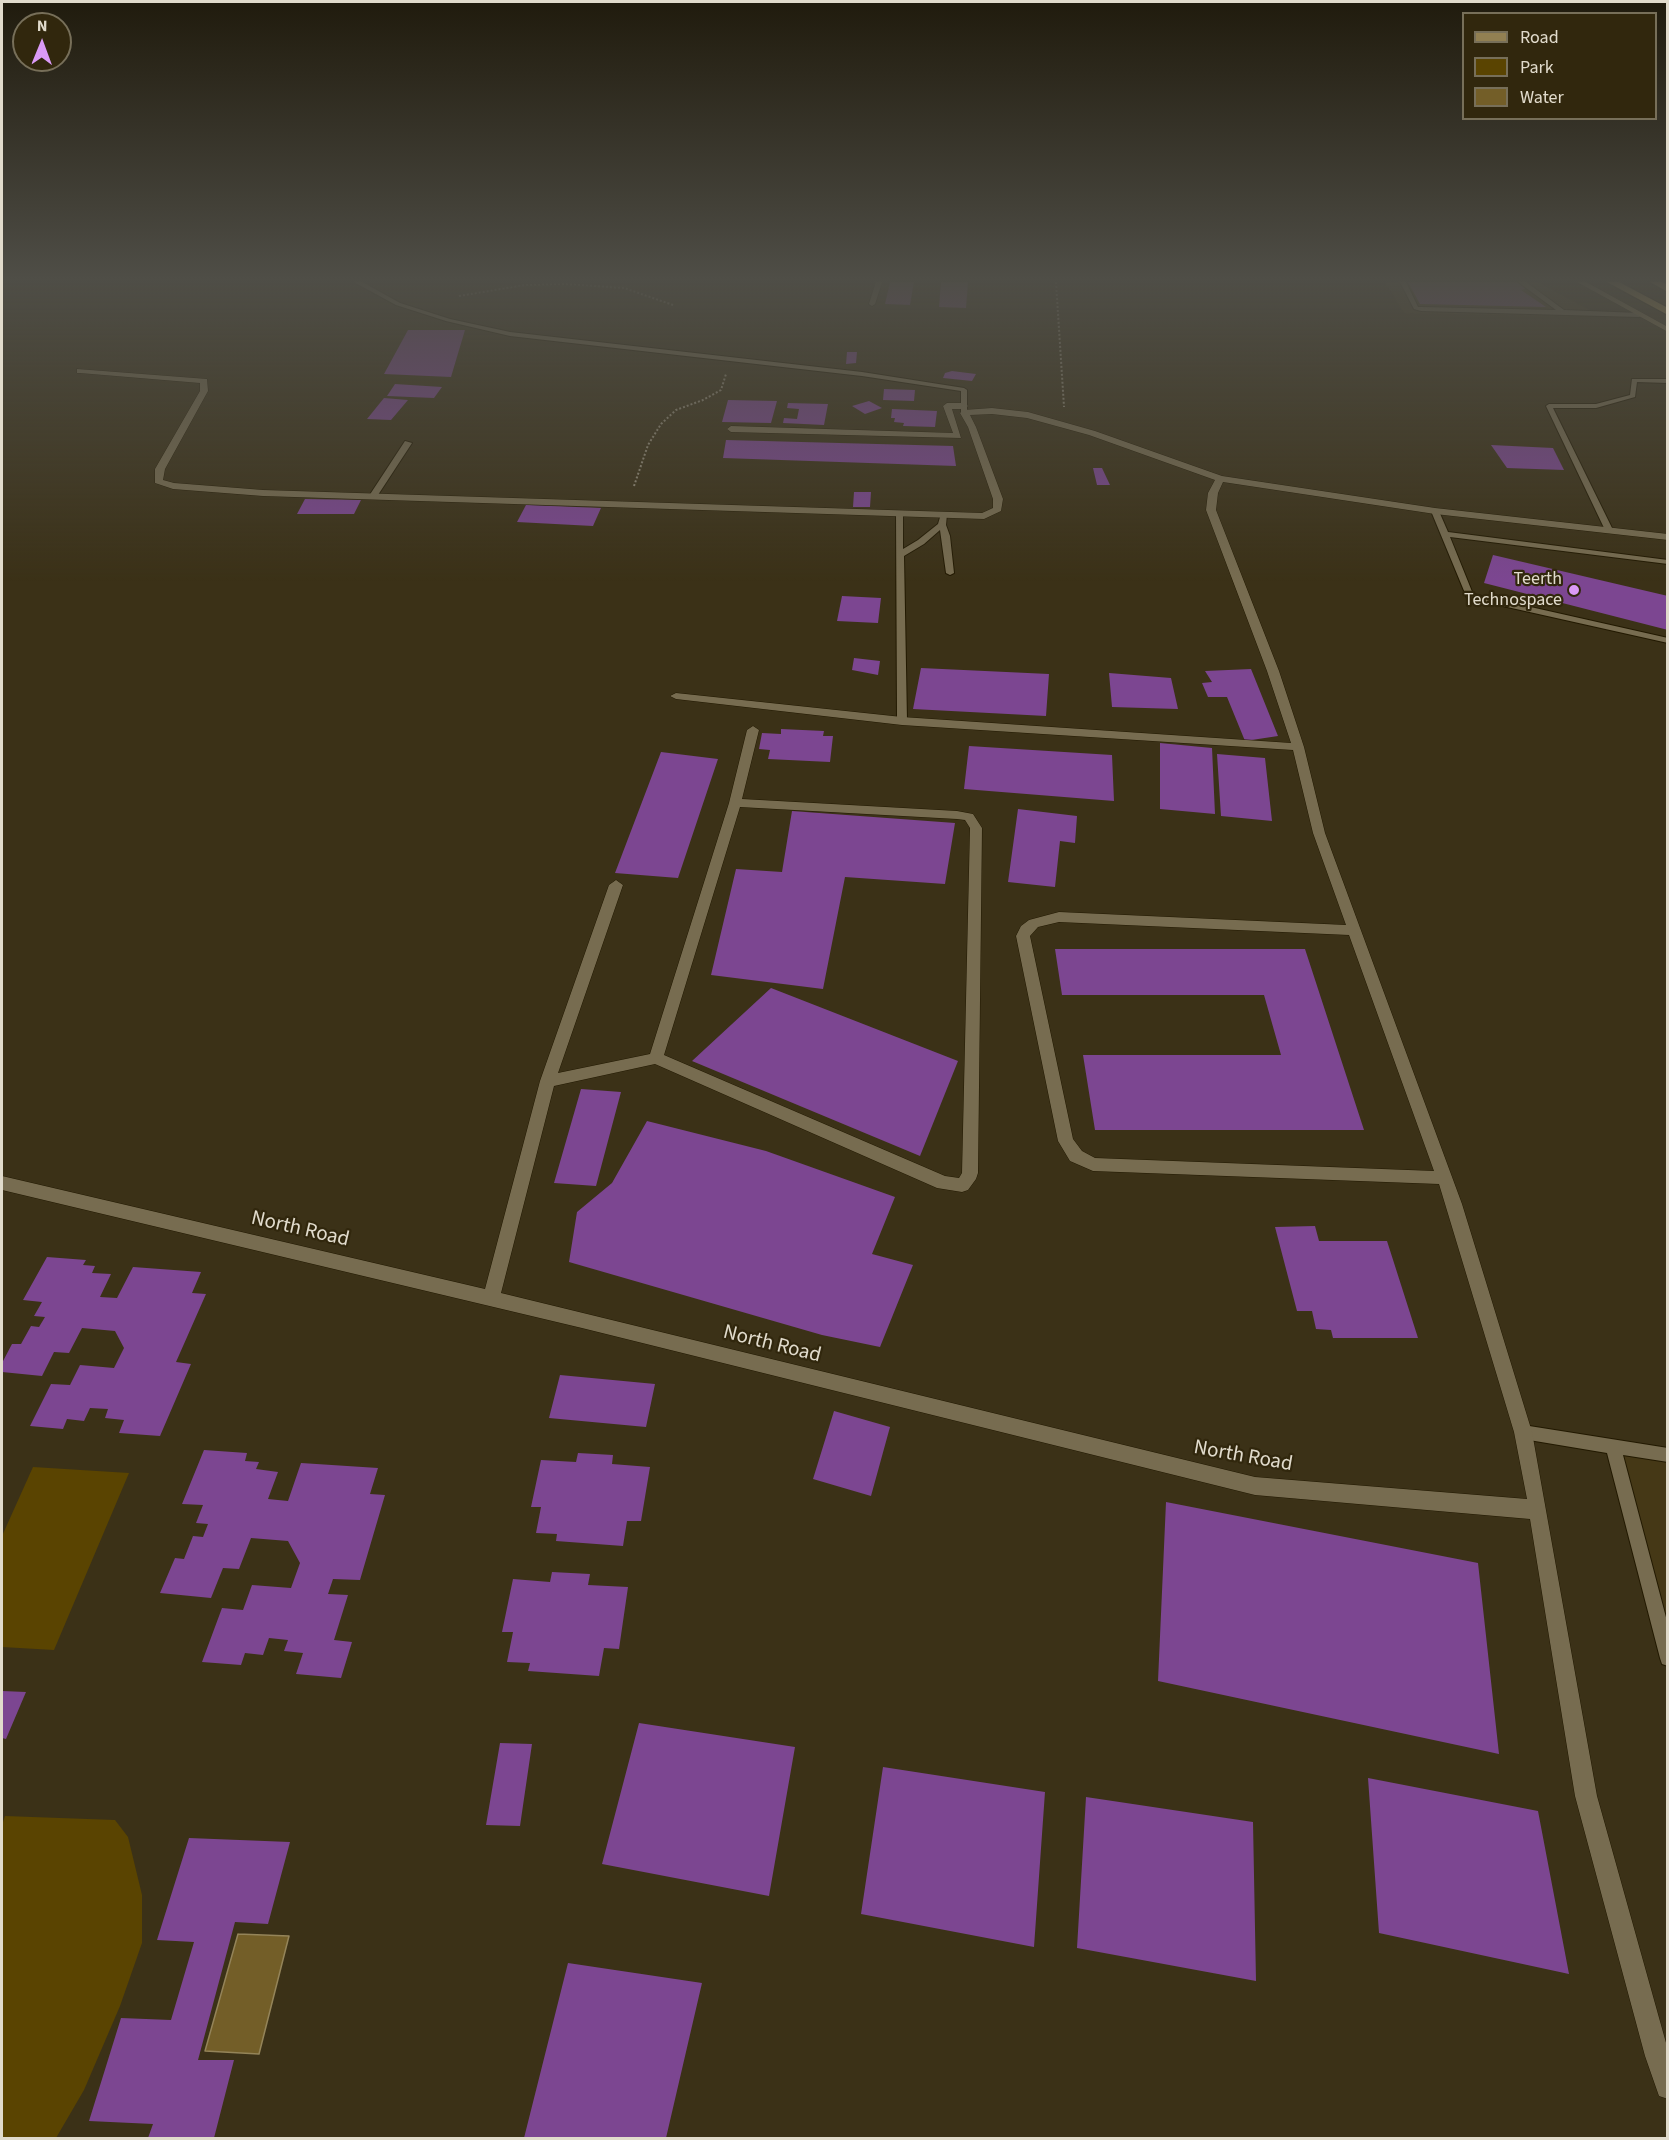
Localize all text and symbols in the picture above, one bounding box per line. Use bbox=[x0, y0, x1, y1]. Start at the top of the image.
north arrow bbox=[12, 12, 72, 72]
legend bbox=[1462, 12, 1657, 120]
text: N bbox=[37, 15, 48, 37]
text: Road bbox=[1520, 25, 1559, 50]
text: Park bbox=[1520, 55, 1554, 80]
text: Water bbox=[1520, 85, 1564, 110]
place label: Teerth Technospace bbox=[1464, 569, 1562, 612]
marker: Teerth Technospace bbox=[1567, 583, 1581, 597]
street label: North Road bbox=[248, 1206, 352, 1254]
street label: North Road bbox=[720, 1321, 824, 1369]
street label: North Road bbox=[1192, 1436, 1294, 1478]

